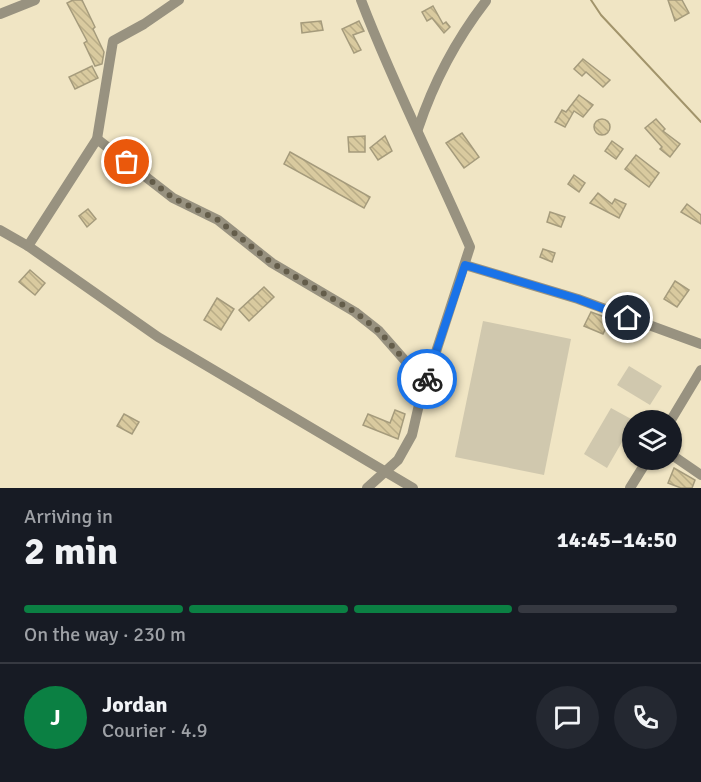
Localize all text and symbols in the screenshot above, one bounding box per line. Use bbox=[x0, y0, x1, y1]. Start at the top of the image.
pin bbox=[101, 136, 152, 187]
icon: bag bbox=[110, 145, 143, 178]
pin bbox=[602, 292, 653, 343]
icon: home bbox=[611, 301, 644, 334]
courier bbox=[397, 349, 457, 409]
icon: bike bbox=[411, 363, 444, 396]
map controls bbox=[622, 410, 682, 470]
button: layers bbox=[622, 410, 682, 470]
text: Arriving in bbox=[24, 504, 113, 529]
text: 14:45–14:50 bbox=[557, 526, 677, 553]
text: 2 min bbox=[24, 527, 118, 575]
text: On the way · 230 m bbox=[24, 622, 186, 647]
button: chat bbox=[536, 686, 599, 749]
button: phone bbox=[614, 686, 677, 749]
text: Jordan bbox=[102, 691, 168, 718]
text: J bbox=[50, 704, 61, 731]
text: Courier · 4.9 bbox=[102, 718, 208, 743]

